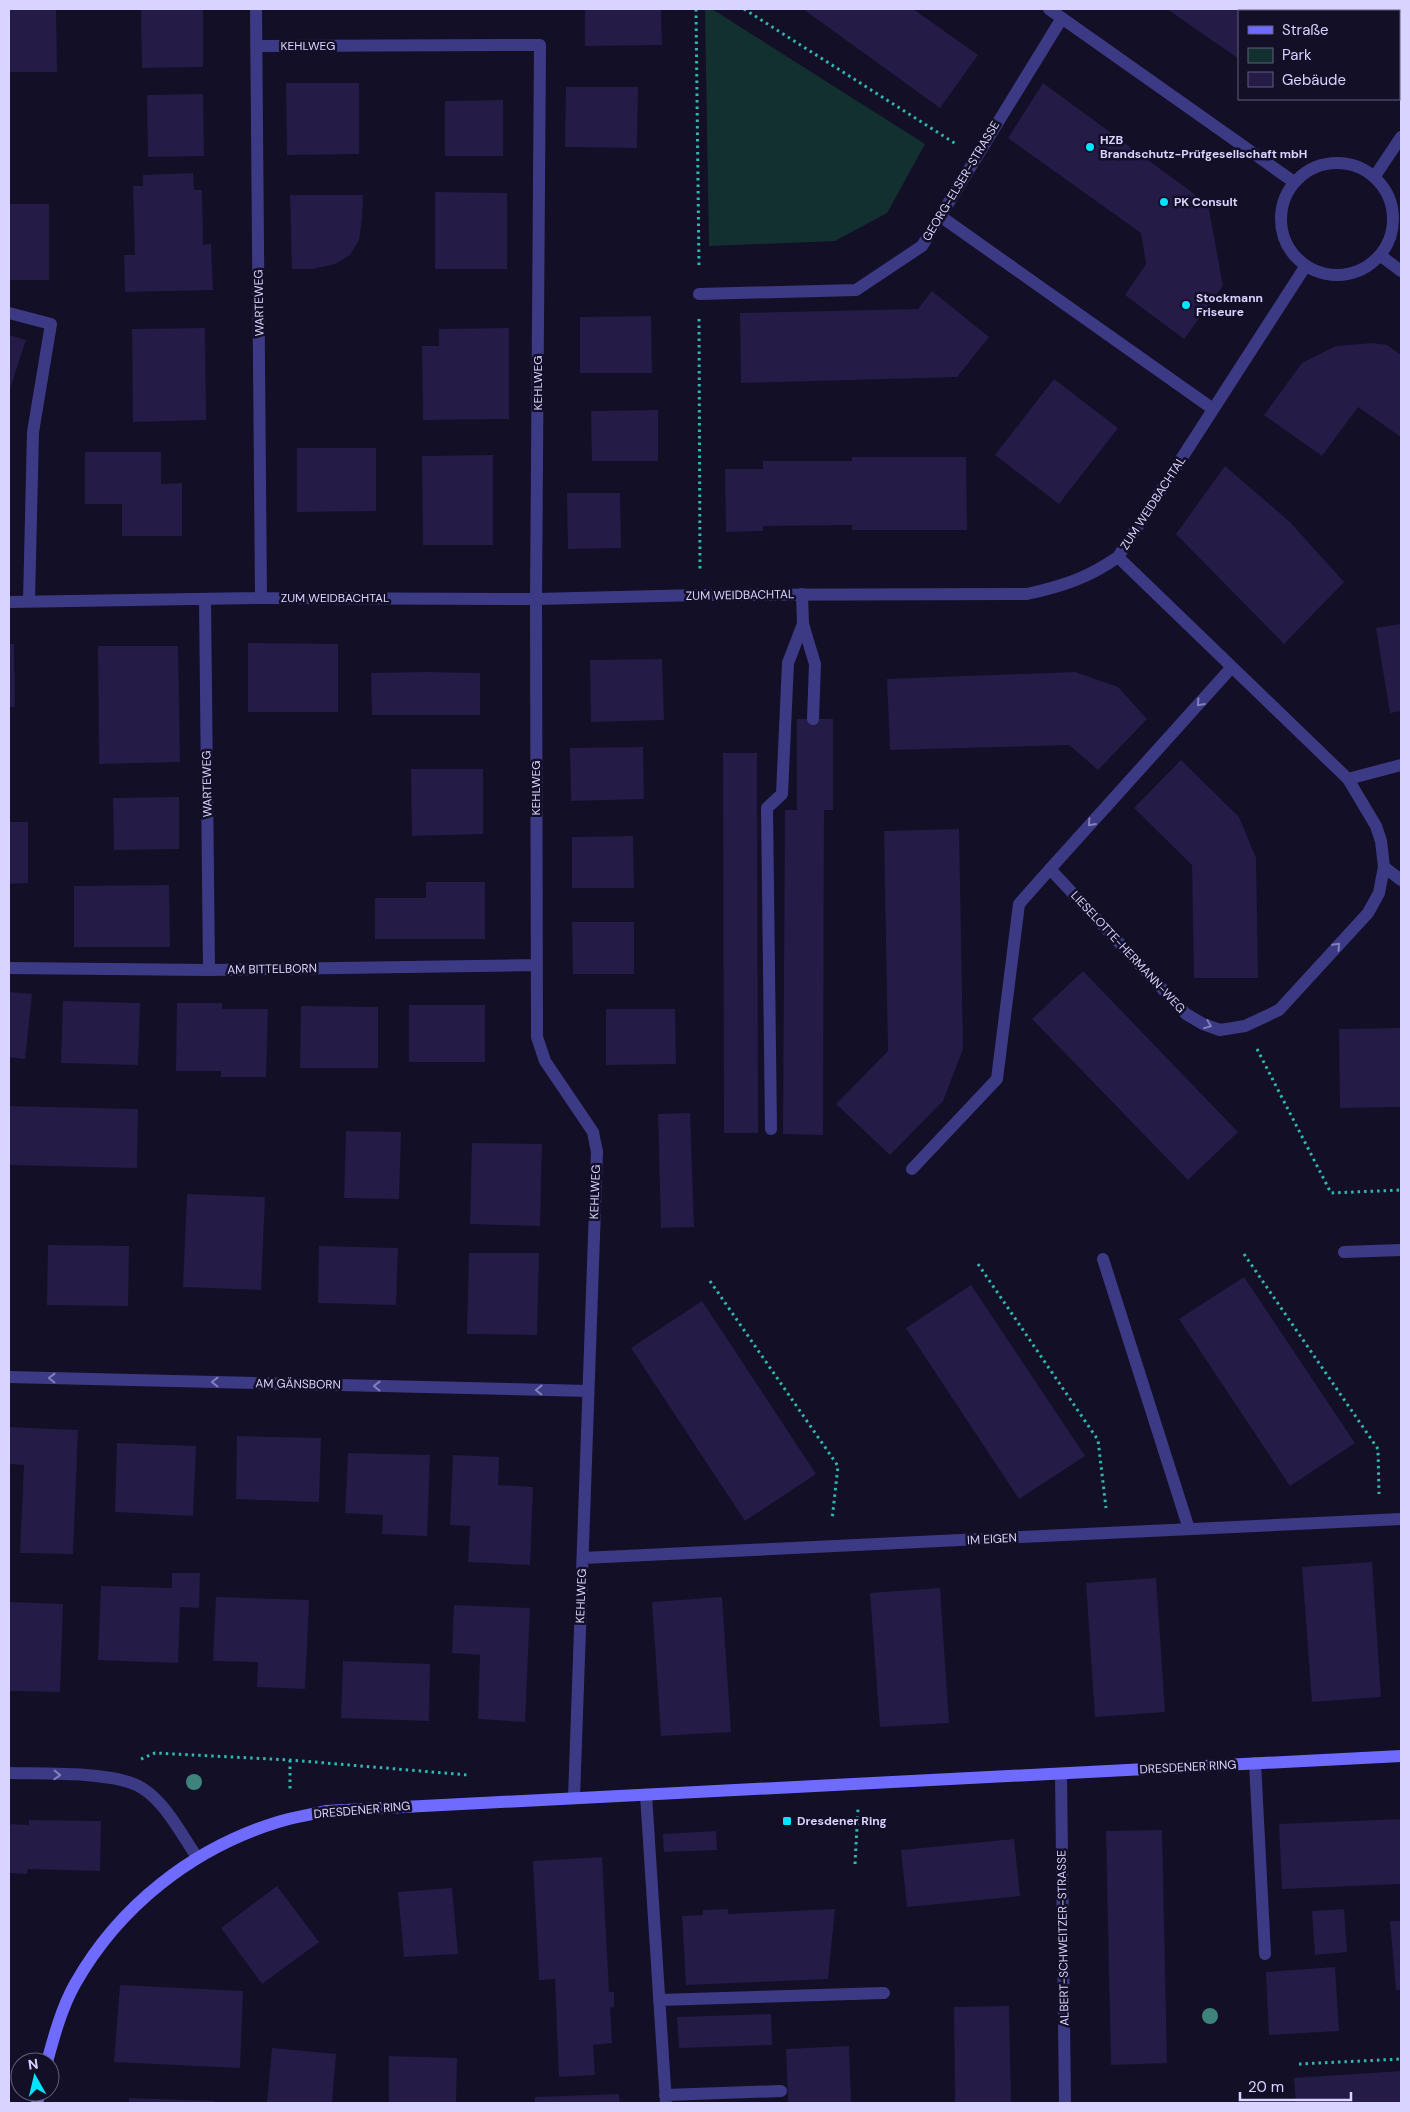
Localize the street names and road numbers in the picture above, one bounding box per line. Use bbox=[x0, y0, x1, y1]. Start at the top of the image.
street label: KEHLWEG bbox=[281, 38, 335, 54]
street label: GEORG-ELSER-STRASSE bbox=[919, 118, 1003, 244]
street label: WARTEWEG bbox=[250, 269, 268, 337]
street label: KEHLWEG bbox=[530, 356, 546, 410]
street label: ZUM WEIDBACHTAL bbox=[1117, 453, 1189, 553]
street label: ZUM WEIDBACHTAL bbox=[686, 586, 794, 604]
street label: ZUM WEIDBACHTAL bbox=[281, 590, 389, 606]
street label: WARTEWEG bbox=[198, 750, 216, 818]
street label: KEHLWEG bbox=[528, 761, 544, 815]
street label: LIESELOTTE-HERMANN-WEG bbox=[1067, 888, 1189, 1016]
street label: AM BITTELBORN bbox=[227, 960, 317, 978]
street label: KEHLWEG bbox=[586, 1164, 604, 1220]
street label: AM GÄNSBORN bbox=[255, 1375, 341, 1393]
street label: IM EIGEN bbox=[967, 1530, 1017, 1548]
street label: KEHLWEG bbox=[572, 1568, 590, 1624]
street label: DRESDENER RING bbox=[1139, 1756, 1237, 1778]
street label: DRESDENER RING bbox=[313, 1798, 411, 1822]
street label: ALBERT-SCHWEITZER-STRASSE bbox=[1053, 1850, 1073, 2026]

